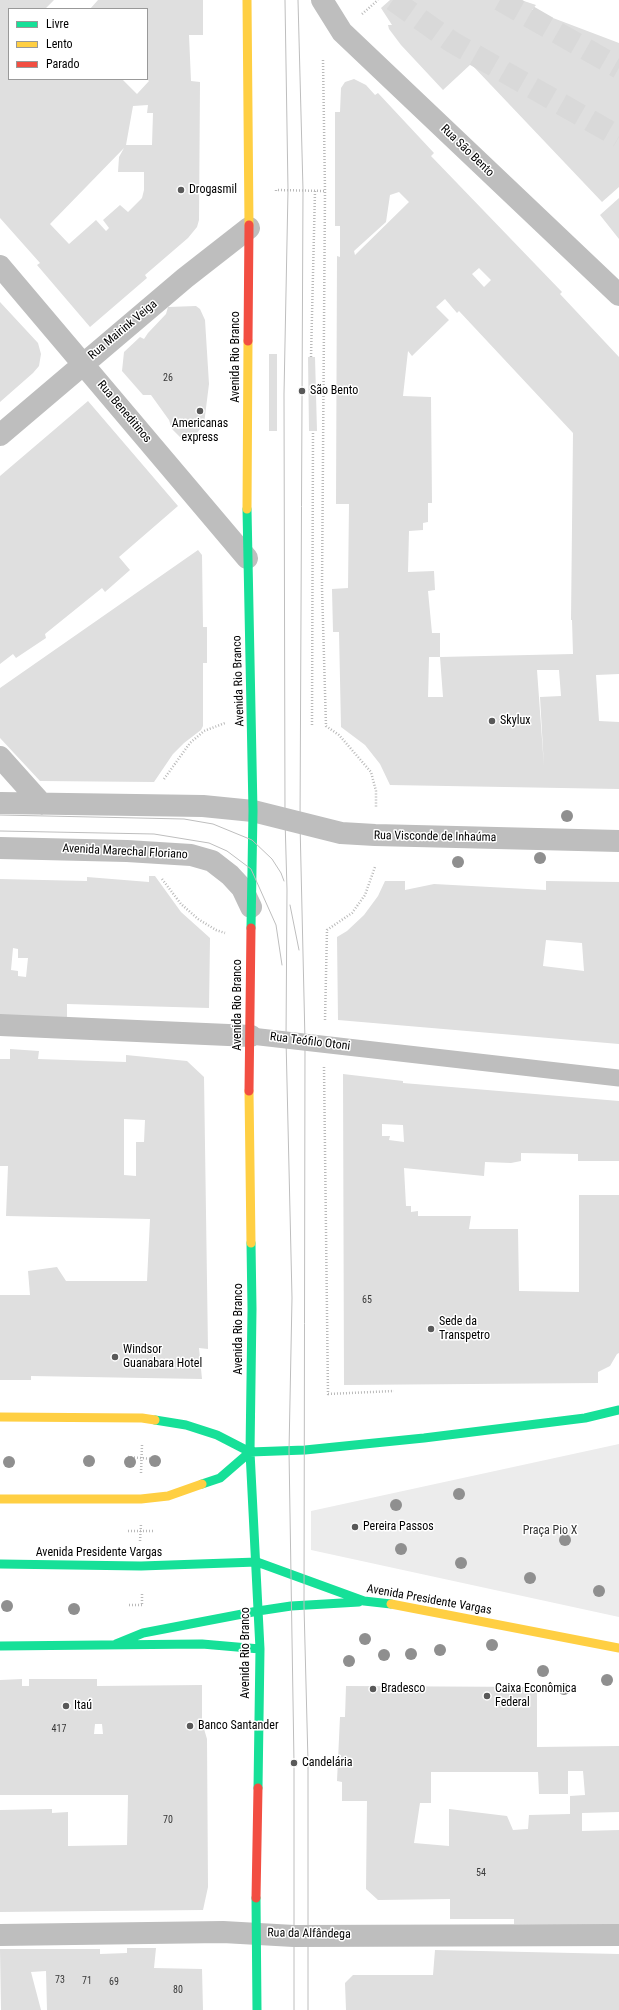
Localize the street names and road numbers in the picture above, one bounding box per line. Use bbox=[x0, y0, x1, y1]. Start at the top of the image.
street label: Rua São Bento bbox=[437, 122, 497, 180]
street label: Rua Mairink Veiga bbox=[86, 297, 160, 363]
street label: Avenida Rio Branco bbox=[229, 311, 243, 403]
street label: Rua Beneditinos bbox=[94, 378, 154, 446]
street label: Avenida Rio Branco bbox=[230, 635, 248, 727]
street label: Rua Visconde de Inhaúma bbox=[374, 829, 496, 845]
street label: Avenida Marechal Floriano bbox=[62, 842, 188, 862]
street label: Avenida Rio Branco bbox=[231, 959, 245, 1051]
street label: Rua Teófilo Otoni bbox=[269, 1030, 351, 1054]
street label: Avenida Rio Branco bbox=[232, 1283, 246, 1375]
street label: Avenida Presidente Vargas bbox=[36, 1546, 162, 1560]
street label: Avenida Presidente Vargas bbox=[365, 1582, 493, 1618]
street label: Avenida Rio Branco bbox=[239, 1607, 253, 1699]
street label: Rua da Alfândega bbox=[267, 1926, 351, 1942]

